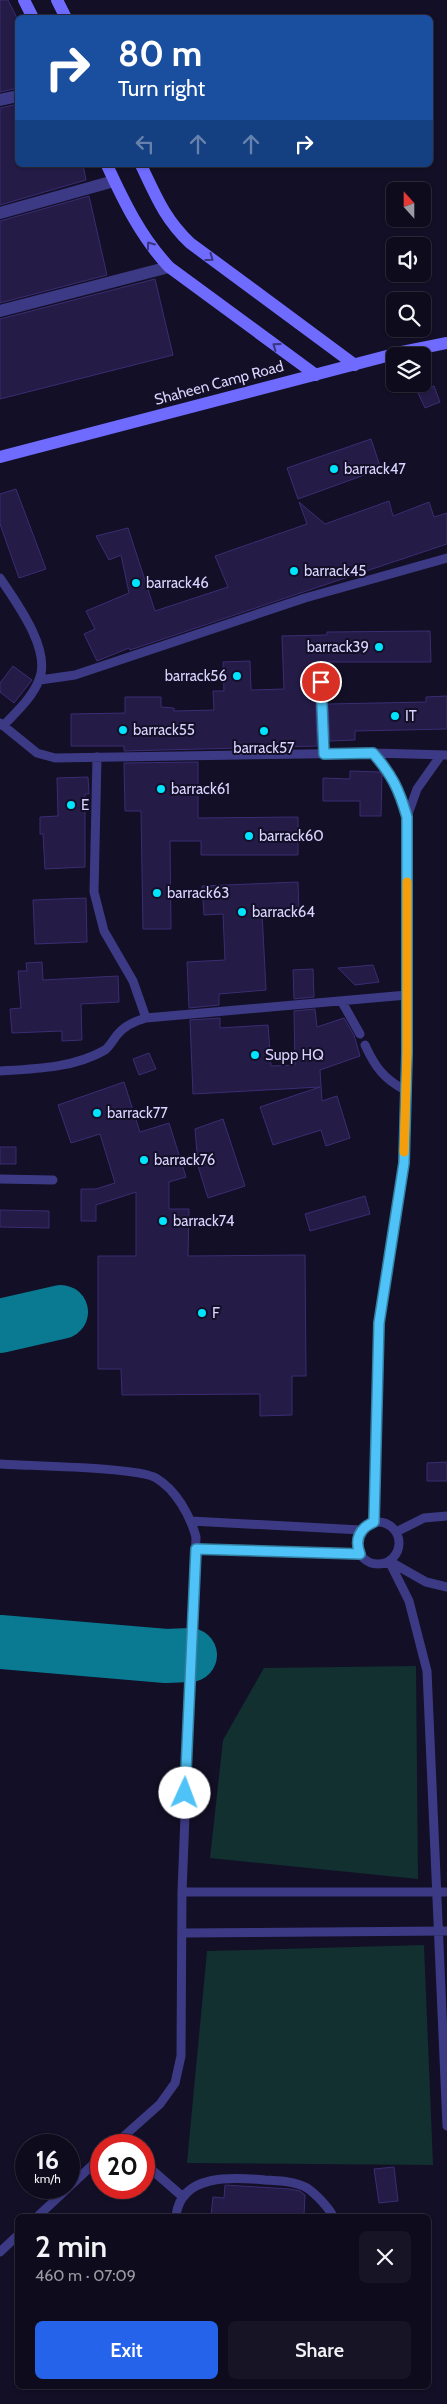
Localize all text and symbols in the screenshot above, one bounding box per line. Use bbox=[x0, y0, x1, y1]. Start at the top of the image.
text: 80 m bbox=[118, 32, 202, 75]
icon: right bbox=[35, 35, 100, 100]
text: Turn right bbox=[118, 75, 205, 102]
icon: left bbox=[131, 130, 159, 158]
icon: ahead bbox=[184, 130, 212, 158]
icon: ahead bbox=[237, 130, 265, 158]
icon: right bbox=[290, 130, 318, 158]
north arrow bbox=[386, 182, 431, 228]
map controls bbox=[386, 182, 431, 392]
button: sound bbox=[386, 237, 431, 282]
one-way arrow bbox=[147, 241, 156, 251]
one-way arrow bbox=[205, 252, 214, 261]
button: search bbox=[386, 292, 431, 337]
one-way arrow bbox=[272, 343, 282, 352]
button: layers bbox=[386, 347, 431, 392]
street label: Shaheen Camp Road bbox=[152, 357, 286, 409]
place label: barrack47 bbox=[344, 460, 406, 478]
marker: barrack47 bbox=[328, 463, 340, 475]
place label: barrack45 bbox=[304, 562, 366, 580]
marker: barrack45 bbox=[288, 565, 300, 577]
place label: barrack46 bbox=[146, 574, 209, 592]
marker: barrack46 bbox=[130, 577, 142, 589]
place label: barrack39 bbox=[307, 638, 369, 656]
marker: barrack39 bbox=[373, 641, 385, 653]
pin bbox=[300, 661, 342, 703]
place label: barrack56 bbox=[165, 667, 227, 685]
icon: arrive bbox=[307, 668, 335, 696]
marker: barrack56 bbox=[231, 670, 243, 682]
place label: IT bbox=[405, 707, 417, 725]
marker: IT bbox=[389, 710, 401, 722]
place label: barrack55 bbox=[133, 721, 195, 739]
marker: barrack55 bbox=[117, 724, 129, 736]
marker: barrack57 bbox=[258, 725, 270, 737]
place label: barrack57 bbox=[233, 739, 295, 757]
place label: barrack61 bbox=[171, 780, 230, 798]
marker: barrack61 bbox=[155, 783, 167, 795]
place label: E bbox=[81, 796, 89, 814]
marker: E bbox=[65, 799, 77, 811]
place label: barrack60 bbox=[259, 827, 324, 845]
marker: barrack60 bbox=[243, 830, 255, 842]
place label: barrack63 bbox=[167, 884, 229, 902]
marker: barrack63 bbox=[151, 887, 163, 899]
place label: barrack64 bbox=[252, 903, 315, 921]
marker: barrack64 bbox=[236, 906, 248, 918]
place label: Supp HQ bbox=[265, 1046, 324, 1064]
marker: Supp HQ bbox=[249, 1049, 261, 1061]
place label: barrack77 bbox=[107, 1104, 168, 1122]
marker: barrack77 bbox=[91, 1107, 103, 1119]
place label: barrack76 bbox=[154, 1151, 215, 1169]
marker: barrack76 bbox=[138, 1154, 150, 1166]
place label: barrack74 bbox=[173, 1212, 235, 1230]
marker: barrack74 bbox=[157, 1215, 169, 1227]
place label: F bbox=[212, 1304, 220, 1322]
marker: F bbox=[196, 1307, 208, 1319]
position arrow bbox=[158, 1766, 210, 1818]
speed limit sign: 20 bbox=[90, 2134, 155, 2199]
text: 16 bbox=[36, 2145, 59, 2175]
text: km/h bbox=[34, 2171, 61, 2186]
text: 2 min bbox=[35, 2228, 107, 2265]
button: close bbox=[359, 2231, 411, 2283]
text: 460 m · 07:09 bbox=[35, 2266, 136, 2285]
button: Exit bbox=[35, 2321, 218, 2379]
button: Share bbox=[228, 2321, 411, 2379]

